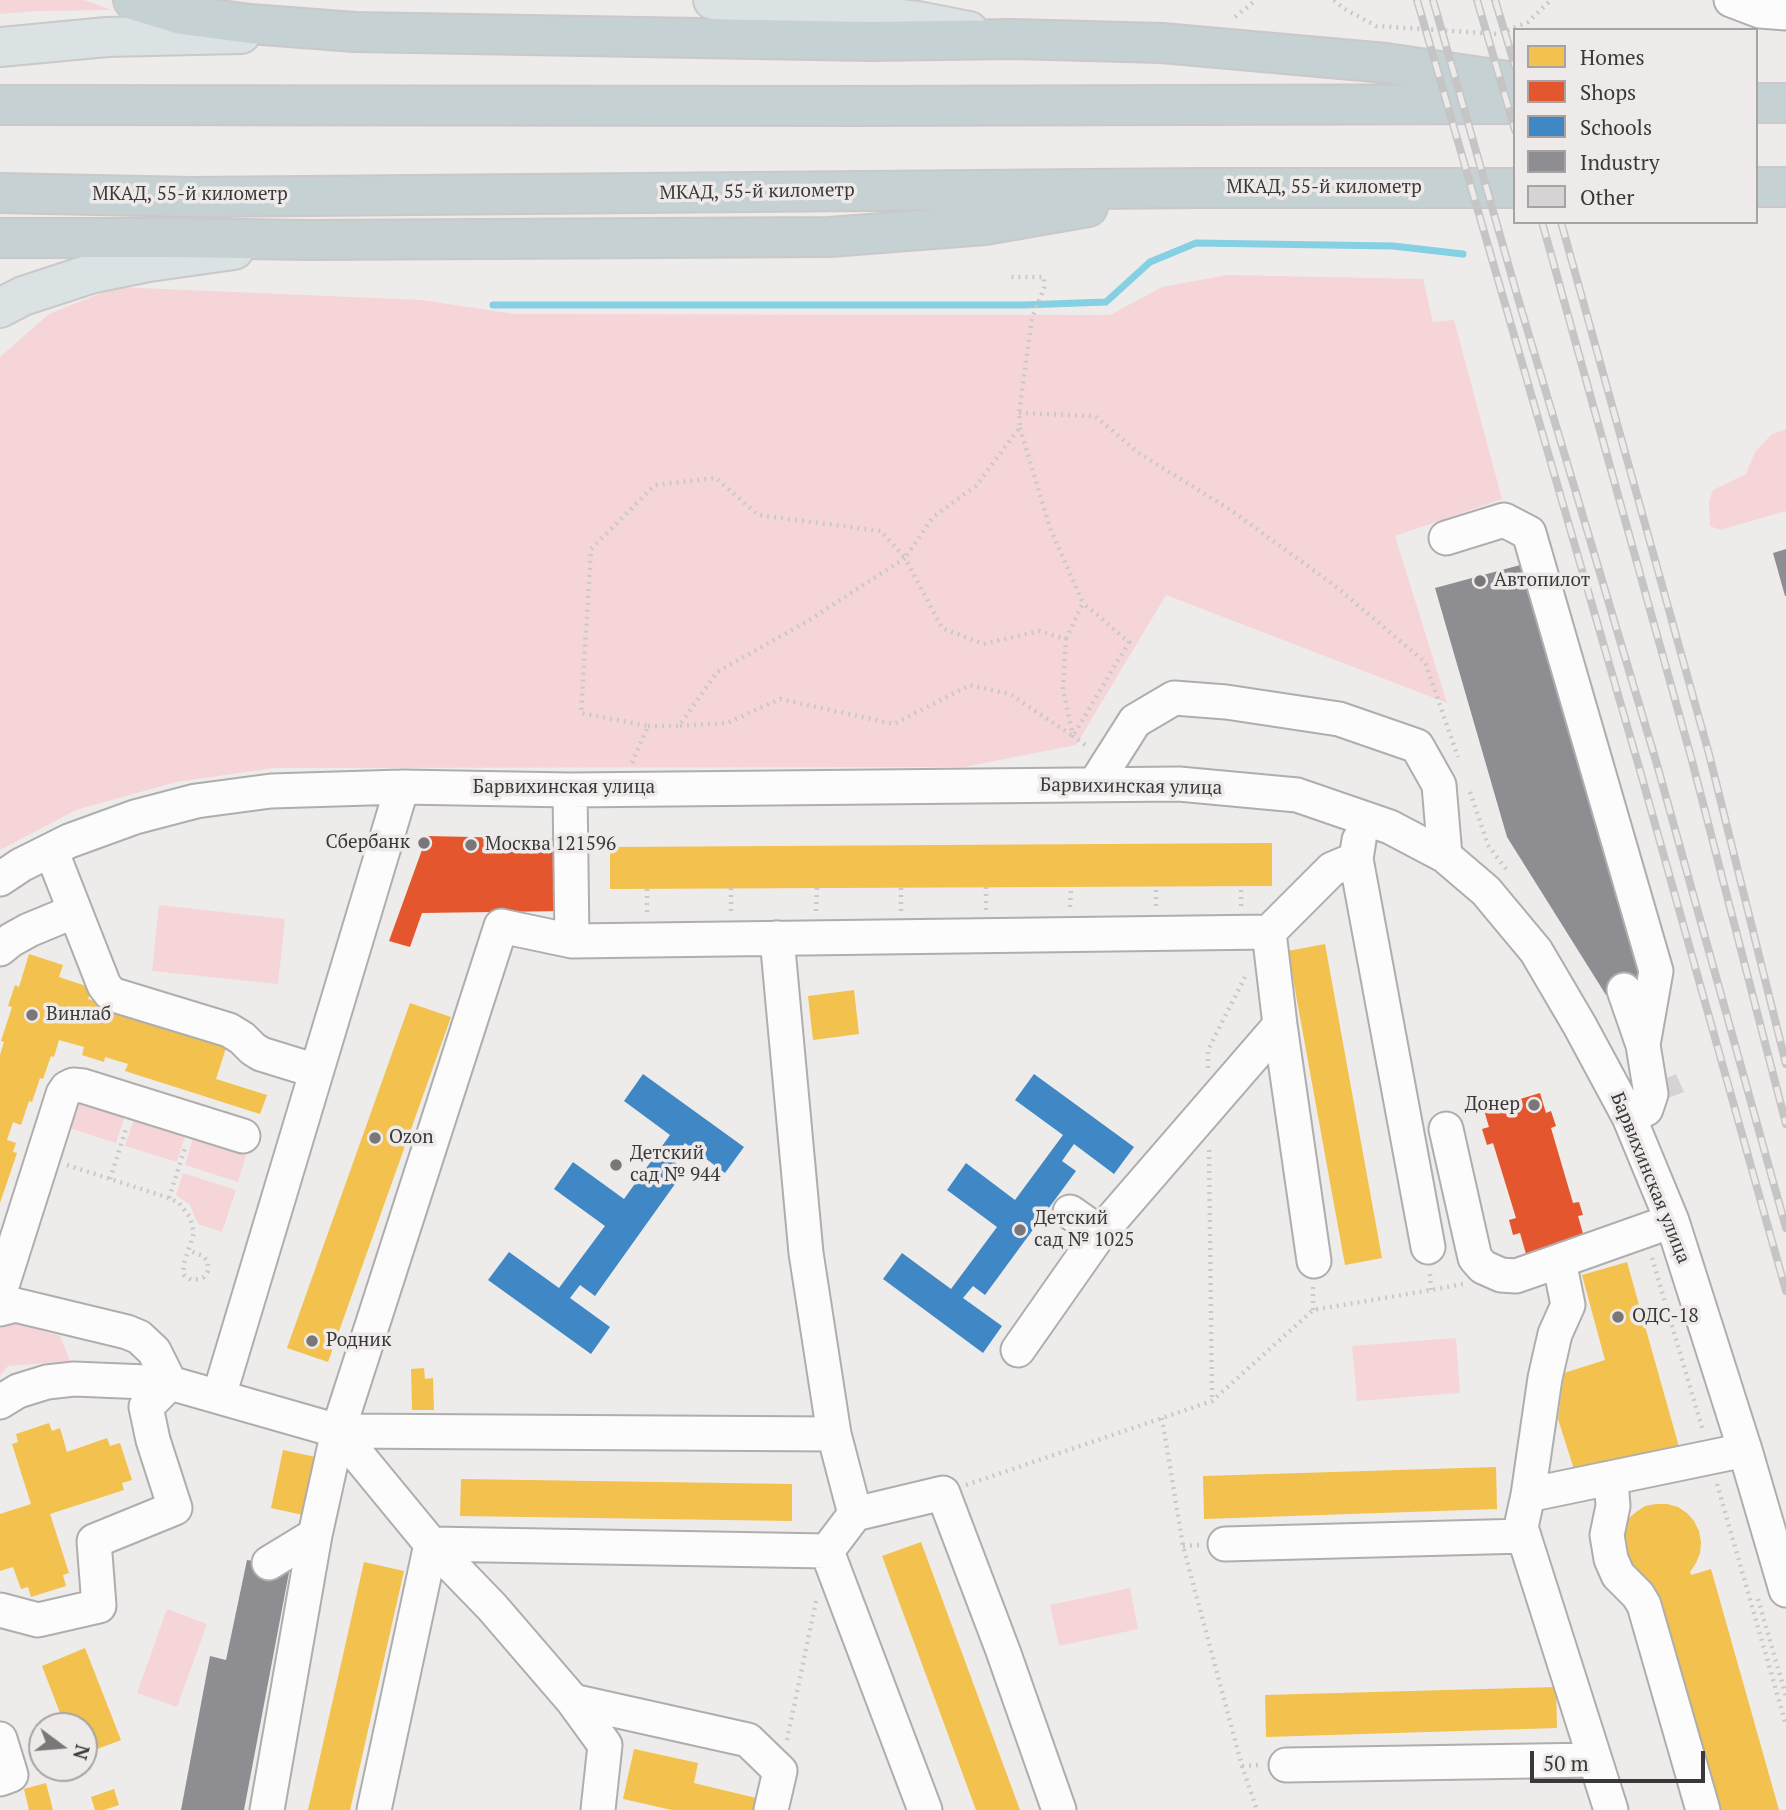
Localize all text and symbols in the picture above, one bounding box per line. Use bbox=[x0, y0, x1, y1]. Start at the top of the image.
legend bbox=[1513, 28, 1758, 224]
text: Homes bbox=[1580, 43, 1645, 71]
text: Shops bbox=[1580, 78, 1636, 106]
text: Schools bbox=[1580, 113, 1652, 141]
text: Industry bbox=[1580, 148, 1660, 176]
street label: МКАД, 55-й километр bbox=[1226, 177, 1422, 199]
street label: МКАД, 55-й километр bbox=[659, 179, 855, 205]
text: Other bbox=[1580, 183, 1634, 211]
street label: МКАД, 55-й километр bbox=[92, 184, 288, 206]
place label: Автопилот bbox=[1494, 570, 1590, 592]
marker: Автопилот bbox=[1472, 573, 1488, 589]
street label: Барвихинская улица bbox=[1040, 774, 1222, 800]
street label: Барвихинская улица bbox=[473, 777, 655, 799]
place label: Сбербанк bbox=[325, 832, 410, 854]
place label: Москва 121596 bbox=[485, 834, 616, 856]
marker: Сбербанк bbox=[416, 835, 432, 851]
marker: Москва 121596 bbox=[463, 837, 479, 853]
place label: Винлаб bbox=[46, 1004, 111, 1026]
marker: Винлаб bbox=[24, 1007, 40, 1023]
street label: Барвихинская улица bbox=[1605, 1089, 1695, 1267]
place label: Донер bbox=[1465, 1094, 1520, 1116]
marker: Донер bbox=[1526, 1097, 1542, 1113]
place label: Ozon bbox=[389, 1127, 434, 1149]
marker: Ozon bbox=[367, 1130, 383, 1146]
place label: Детский сад № 944 bbox=[630, 1143, 720, 1187]
marker: Детский сад № 944 bbox=[608, 1157, 624, 1173]
place label: Детский сад № 1025 bbox=[1034, 1208, 1134, 1252]
marker: Детский сад № 1025 bbox=[1012, 1222, 1028, 1238]
place label: ОДС-18 bbox=[1632, 1306, 1699, 1328]
marker: ОДС-18 bbox=[1610, 1309, 1626, 1325]
place label: Родник bbox=[326, 1330, 391, 1352]
marker: Родник bbox=[304, 1333, 320, 1349]
north arrow bbox=[28, 1712, 98, 1782]
scale bar bbox=[1534, 1736, 1709, 1780]
text: N bbox=[68, 1742, 96, 1763]
text: 50 m bbox=[1543, 1749, 1589, 1777]

